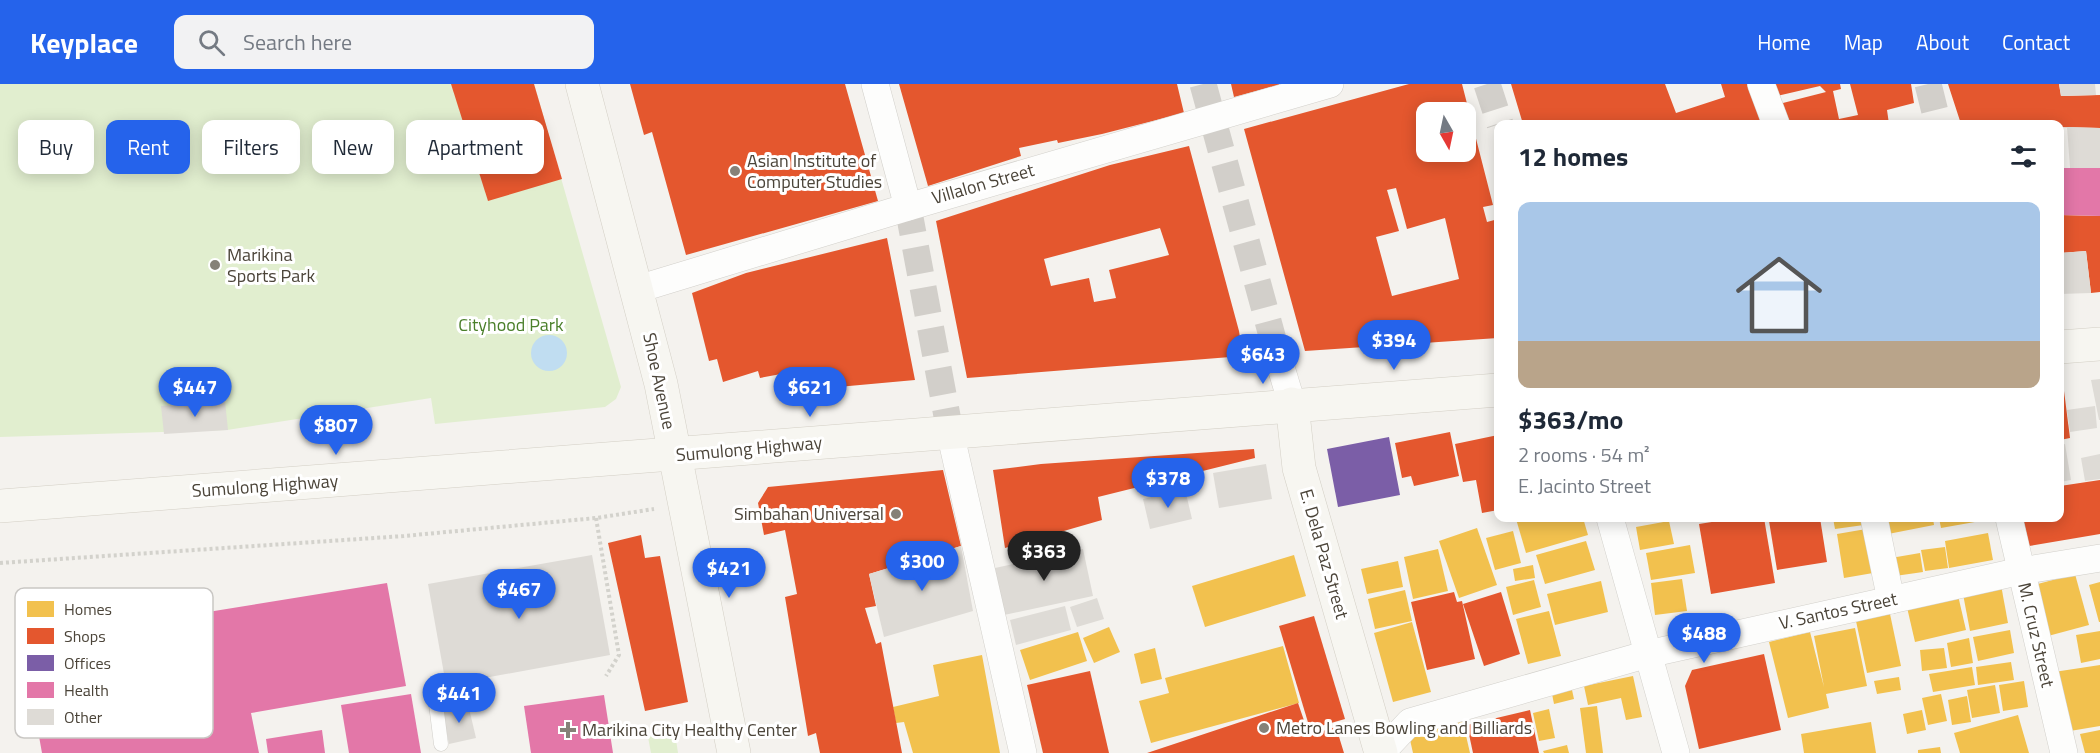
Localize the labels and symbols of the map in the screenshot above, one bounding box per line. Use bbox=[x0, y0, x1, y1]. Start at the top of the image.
north arrow bbox=[1416, 102, 1476, 162]
place label: Asian Institute of Computer Studies bbox=[747, 147, 882, 195]
street label: Villalon Street bbox=[928, 156, 1038, 211]
marker: Asian Institute of Computer Studies bbox=[728, 164, 742, 178]
place label: Marikina Sports Park bbox=[227, 241, 315, 289]
marker: Marikina Sports Park bbox=[208, 258, 222, 272]
park label: Cityhood Park bbox=[458, 311, 564, 338]
pin: $394 bbox=[1358, 320, 1430, 371]
street label: Shoe Avenue bbox=[636, 330, 683, 432]
pin: $643 bbox=[1227, 334, 1299, 385]
pin: $447 bbox=[159, 367, 231, 418]
pin: $621 bbox=[774, 367, 846, 418]
pin: $807 bbox=[300, 405, 372, 456]
street label: Sumulong Highway bbox=[675, 429, 823, 468]
pin: $378 bbox=[1132, 458, 1204, 509]
street label: Sumulong Highway bbox=[191, 467, 339, 504]
street label: E. Dela Paz Street bbox=[1293, 486, 1356, 623]
place label: Simbahan Universal bbox=[734, 500, 884, 527]
marker: Simbahan Universal bbox=[889, 507, 903, 521]
pin: $363 bbox=[1008, 531, 1080, 582]
pin: $300 bbox=[886, 541, 958, 592]
pin: $421 bbox=[693, 548, 765, 599]
pin: $467 bbox=[483, 569, 555, 620]
street label: M. Cruz Street bbox=[2011, 580, 2062, 691]
street label: V. Santos Street bbox=[1776, 585, 1900, 636]
legend bbox=[15, 588, 213, 738]
text: Homes bbox=[64, 597, 112, 621]
pin: $488 bbox=[1668, 613, 1740, 664]
text: Shops bbox=[64, 624, 106, 648]
text: Offices bbox=[64, 651, 111, 675]
pin: $441 bbox=[423, 673, 495, 724]
text: Health bbox=[64, 678, 109, 702]
text: Other bbox=[64, 705, 103, 729]
place label: Metro Lanes Bowling and Billiards bbox=[1276, 714, 1532, 741]
place label: Marikina City Healthy Center bbox=[582, 716, 797, 743]
marker: Marikina City Healthy Center bbox=[559, 721, 577, 739]
marker: Metro Lanes Bowling and Billiards bbox=[1257, 721, 1271, 735]

